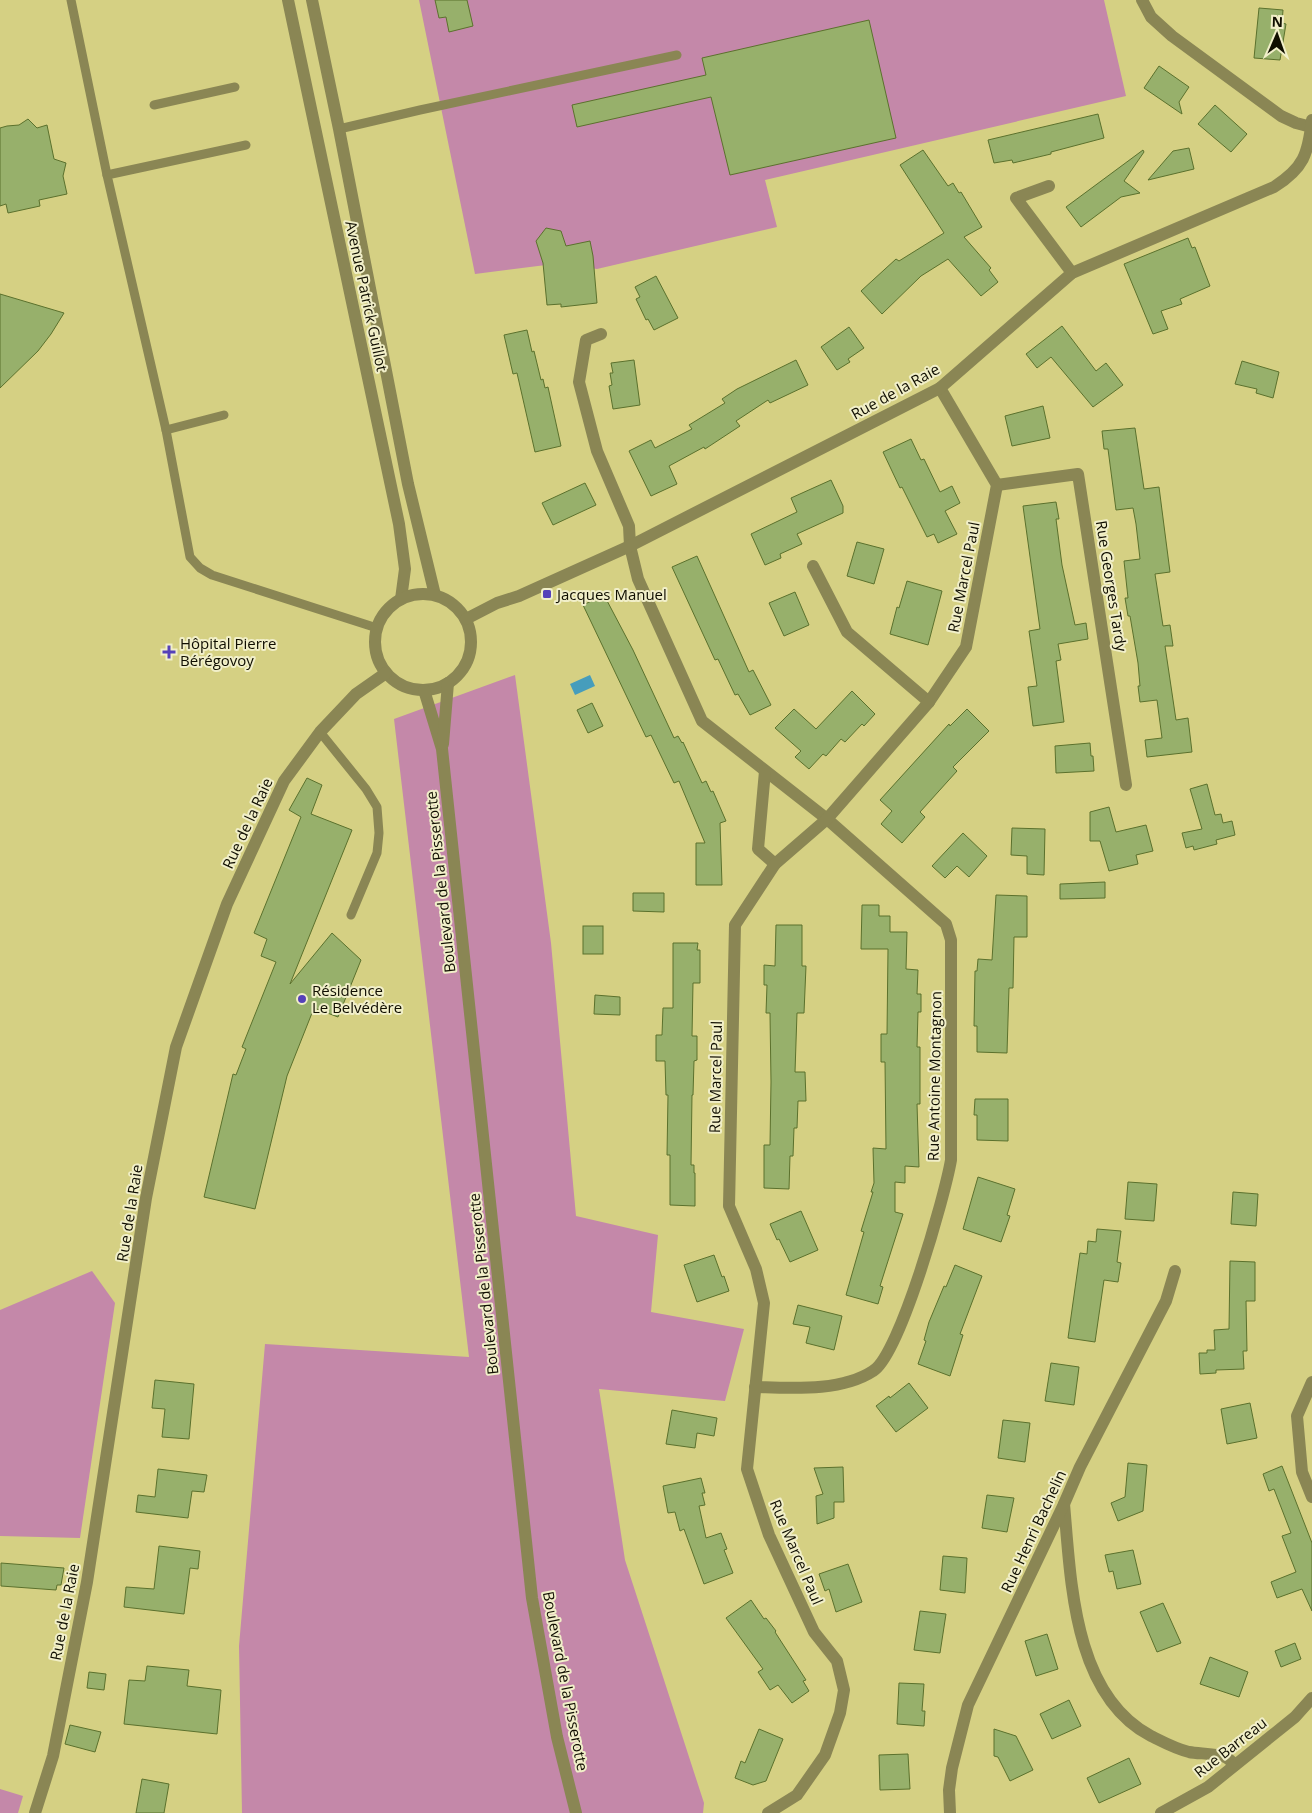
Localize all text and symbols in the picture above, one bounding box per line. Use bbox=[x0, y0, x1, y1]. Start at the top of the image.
north arrow bbox=[1252, 10, 1302, 60]
text: N bbox=[1271, 12, 1283, 31]
street label: Avenue Patrick Guillot bbox=[341, 219, 393, 373]
street label: Rue de la Raie bbox=[847, 358, 943, 424]
street label: Rue Georges Tardy bbox=[1092, 519, 1132, 653]
street label: Rue Marcel Paul bbox=[942, 520, 984, 634]
place label: Jacques Manuel bbox=[555, 584, 667, 604]
marker: Jacques Manuel bbox=[541, 588, 553, 600]
place label: Hôpital Pierre Bérégovoy bbox=[180, 633, 276, 670]
marker: Hôpital Pierre Bérégovoy bbox=[162, 645, 176, 659]
street label: Rue de la Raie bbox=[217, 774, 277, 872]
street label: Boulevard de la Pisserotte bbox=[421, 790, 459, 974]
place label: Résidence Le Belvédère bbox=[312, 980, 402, 1017]
street label: Rue Antoine Montagnon bbox=[923, 991, 945, 1161]
marker: Résidence Le Belvédère bbox=[296, 993, 308, 1005]
street label: Rue Marcel Paul bbox=[704, 1021, 726, 1133]
street label: Rue de la Raie bbox=[111, 1163, 147, 1263]
street label: Boulevard de la Pisserotte bbox=[464, 1192, 502, 1376]
street label: Rue Henri Bachelin bbox=[996, 1467, 1070, 1595]
street label: Rue Marcel Paul bbox=[766, 1496, 828, 1608]
street label: Rue de la Raie bbox=[45, 1562, 83, 1662]
street label: Boulevard de la Pisserotte bbox=[539, 1590, 593, 1772]
street label: Rue Barreau bbox=[1190, 1712, 1270, 1782]

